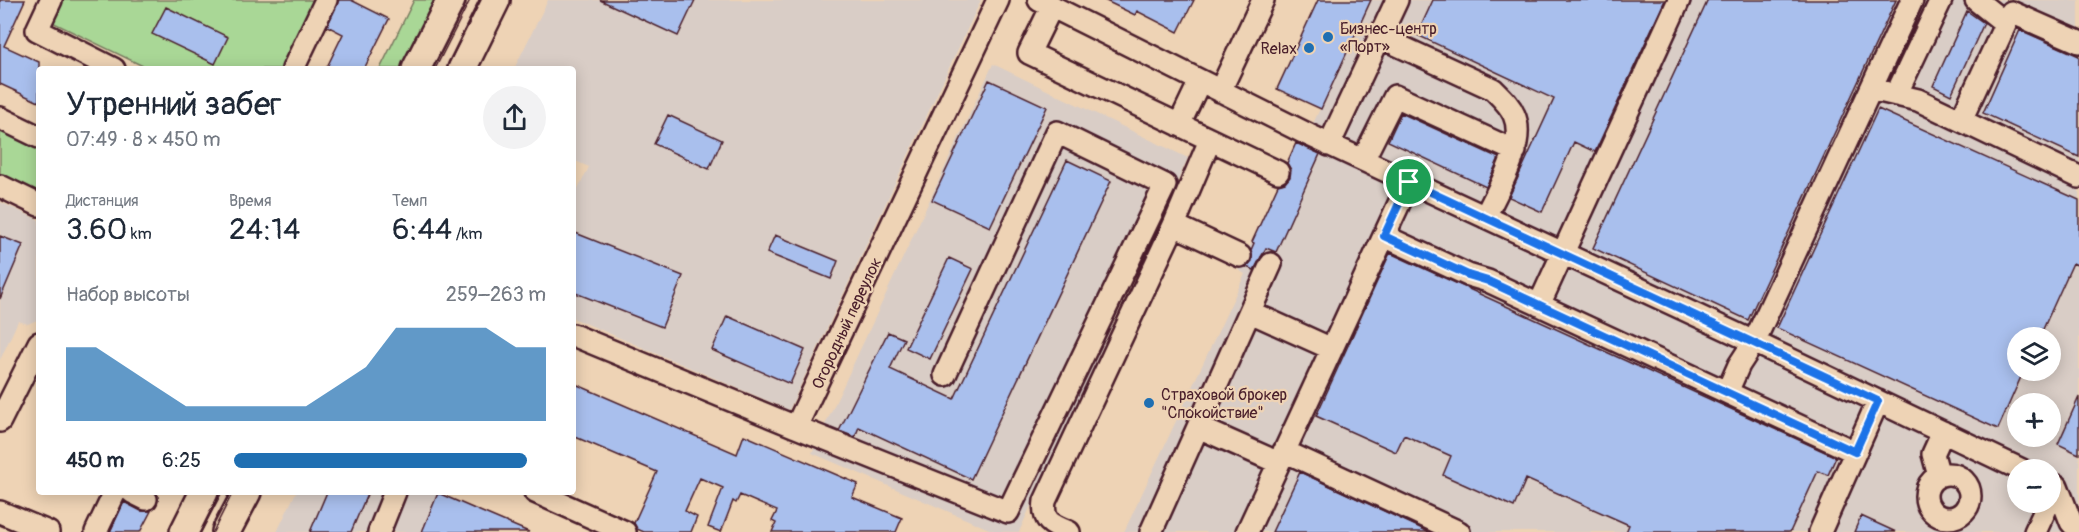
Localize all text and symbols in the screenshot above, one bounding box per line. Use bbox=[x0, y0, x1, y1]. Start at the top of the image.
place label: Бизнес-центр «Порт» bbox=[1340, 19, 1437, 57]
marker: Бизнес-центр «Порт» bbox=[1321, 30, 1335, 44]
place label: Relax bbox=[1261, 39, 1297, 59]
marker: Relax bbox=[1302, 41, 1316, 55]
text: Утренний забег bbox=[66, 84, 282, 125]
button: share bbox=[483, 86, 546, 149]
text: 07:49 · 8 × 450 m bbox=[66, 127, 221, 152]
pin bbox=[1383, 156, 1434, 207]
icon: arrive bbox=[1392, 165, 1425, 198]
text: Дистанция bbox=[66, 191, 139, 211]
text: Время bbox=[229, 191, 272, 211]
text: Темп bbox=[392, 191, 427, 211]
text: 3.60 bbox=[66, 211, 127, 248]
text: 24:14 bbox=[229, 211, 300, 248]
text: 6:44 bbox=[392, 211, 452, 248]
text: km bbox=[127, 224, 152, 244]
text: /km bbox=[452, 224, 482, 244]
street label: Огородный переулок bbox=[808, 254, 886, 392]
text: Набор высоты bbox=[66, 282, 190, 307]
text: 259–263 m bbox=[446, 282, 546, 307]
map controls bbox=[2007, 327, 2061, 513]
button: layers bbox=[2007, 327, 2061, 381]
place label: Страховой брокер "Спокойствие" bbox=[1161, 385, 1287, 423]
button: + bbox=[2007, 393, 2061, 447]
marker: Страховой брокер "Спокойствие" bbox=[1142, 396, 1156, 410]
text: 450 m bbox=[66, 448, 124, 473]
text: 6:25 bbox=[162, 448, 201, 473]
button: − bbox=[2007, 459, 2061, 513]

